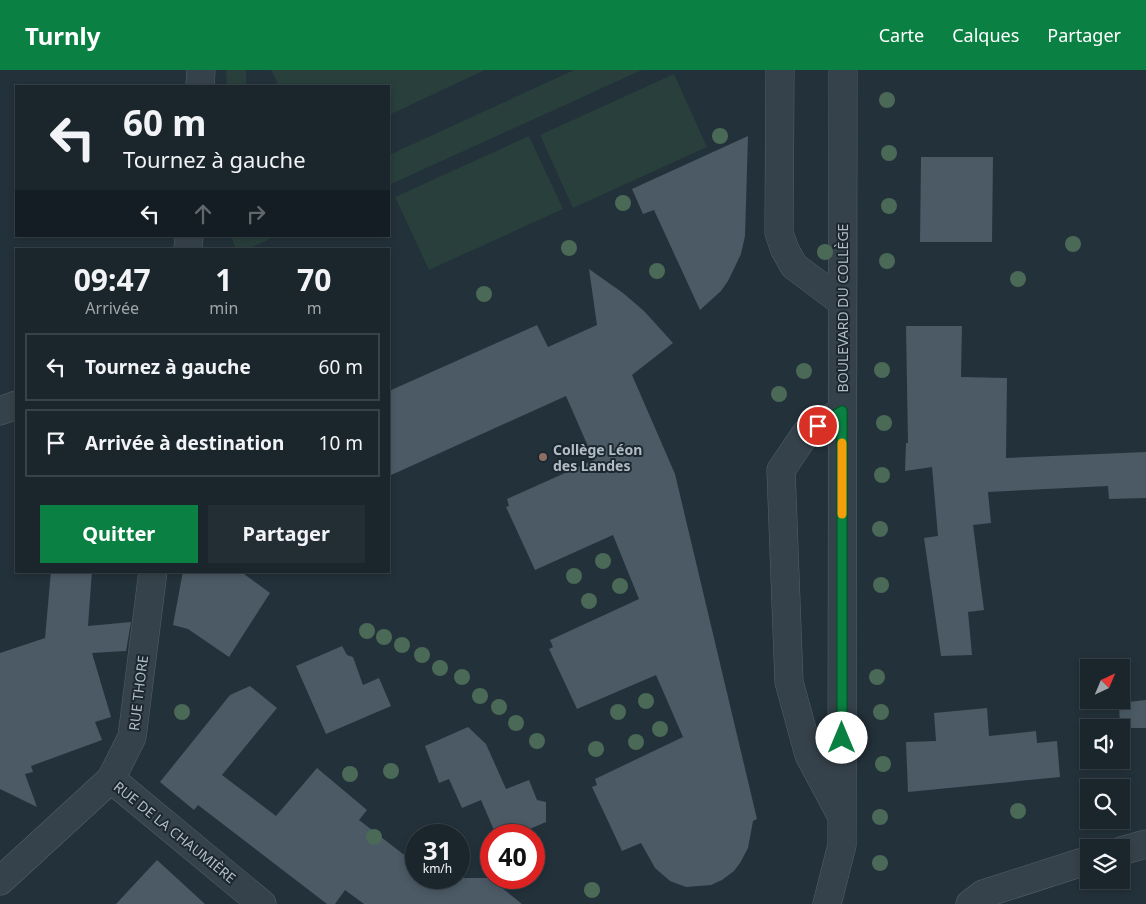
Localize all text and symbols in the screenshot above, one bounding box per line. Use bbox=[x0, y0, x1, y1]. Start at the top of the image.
text: Turnly bbox=[25, 19, 100, 52]
text: Carte bbox=[879, 23, 924, 47]
text: Calques bbox=[952, 23, 1019, 47]
text: Partager bbox=[1047, 23, 1121, 47]
text: 60 m bbox=[123, 99, 206, 146]
icon: left bbox=[40, 105, 105, 170]
text: Tournez à gauche bbox=[123, 144, 306, 174]
icon: left bbox=[136, 200, 164, 228]
icon: ahead bbox=[189, 200, 217, 228]
icon: right bbox=[242, 200, 270, 228]
street label: BOULEVARD DU COLLÈGE bbox=[833, 224, 852, 392]
text: 09:47 bbox=[74, 259, 151, 300]
text: 1 bbox=[215, 259, 232, 300]
text: 70 bbox=[297, 259, 331, 300]
text: Arrivée bbox=[85, 297, 139, 319]
text: min bbox=[209, 297, 238, 319]
text: m bbox=[307, 297, 322, 319]
icon: left bbox=[42, 353, 70, 381]
text: Tournez à gauche bbox=[85, 354, 251, 380]
text: 60 m bbox=[319, 354, 363, 380]
pin bbox=[797, 405, 839, 447]
icon: arrive bbox=[804, 412, 832, 440]
icon: arrive bbox=[42, 429, 70, 457]
text: Arrivée à destination bbox=[85, 430, 284, 456]
text: 10 m bbox=[319, 430, 363, 456]
place label: Collège Léon des Landes bbox=[553, 440, 642, 475]
marker: Collège Léon des Landes bbox=[537, 451, 549, 463]
button: Quitter bbox=[40, 505, 198, 563]
button: Partager bbox=[208, 505, 365, 563]
street label: RUE THORE bbox=[124, 654, 152, 732]
north arrow bbox=[1080, 659, 1130, 709]
map controls bbox=[1080, 659, 1130, 889]
position arrow bbox=[815, 711, 867, 763]
button: sound bbox=[1080, 719, 1130, 769]
street label: RUE DE LA CHAUMIÈRE bbox=[110, 777, 240, 887]
button: search bbox=[1080, 779, 1130, 829]
speed limit sign: 40 bbox=[480, 824, 545, 889]
text: 31 bbox=[423, 833, 452, 867]
button: layers bbox=[1080, 839, 1130, 889]
text: km/h bbox=[423, 860, 452, 877]

